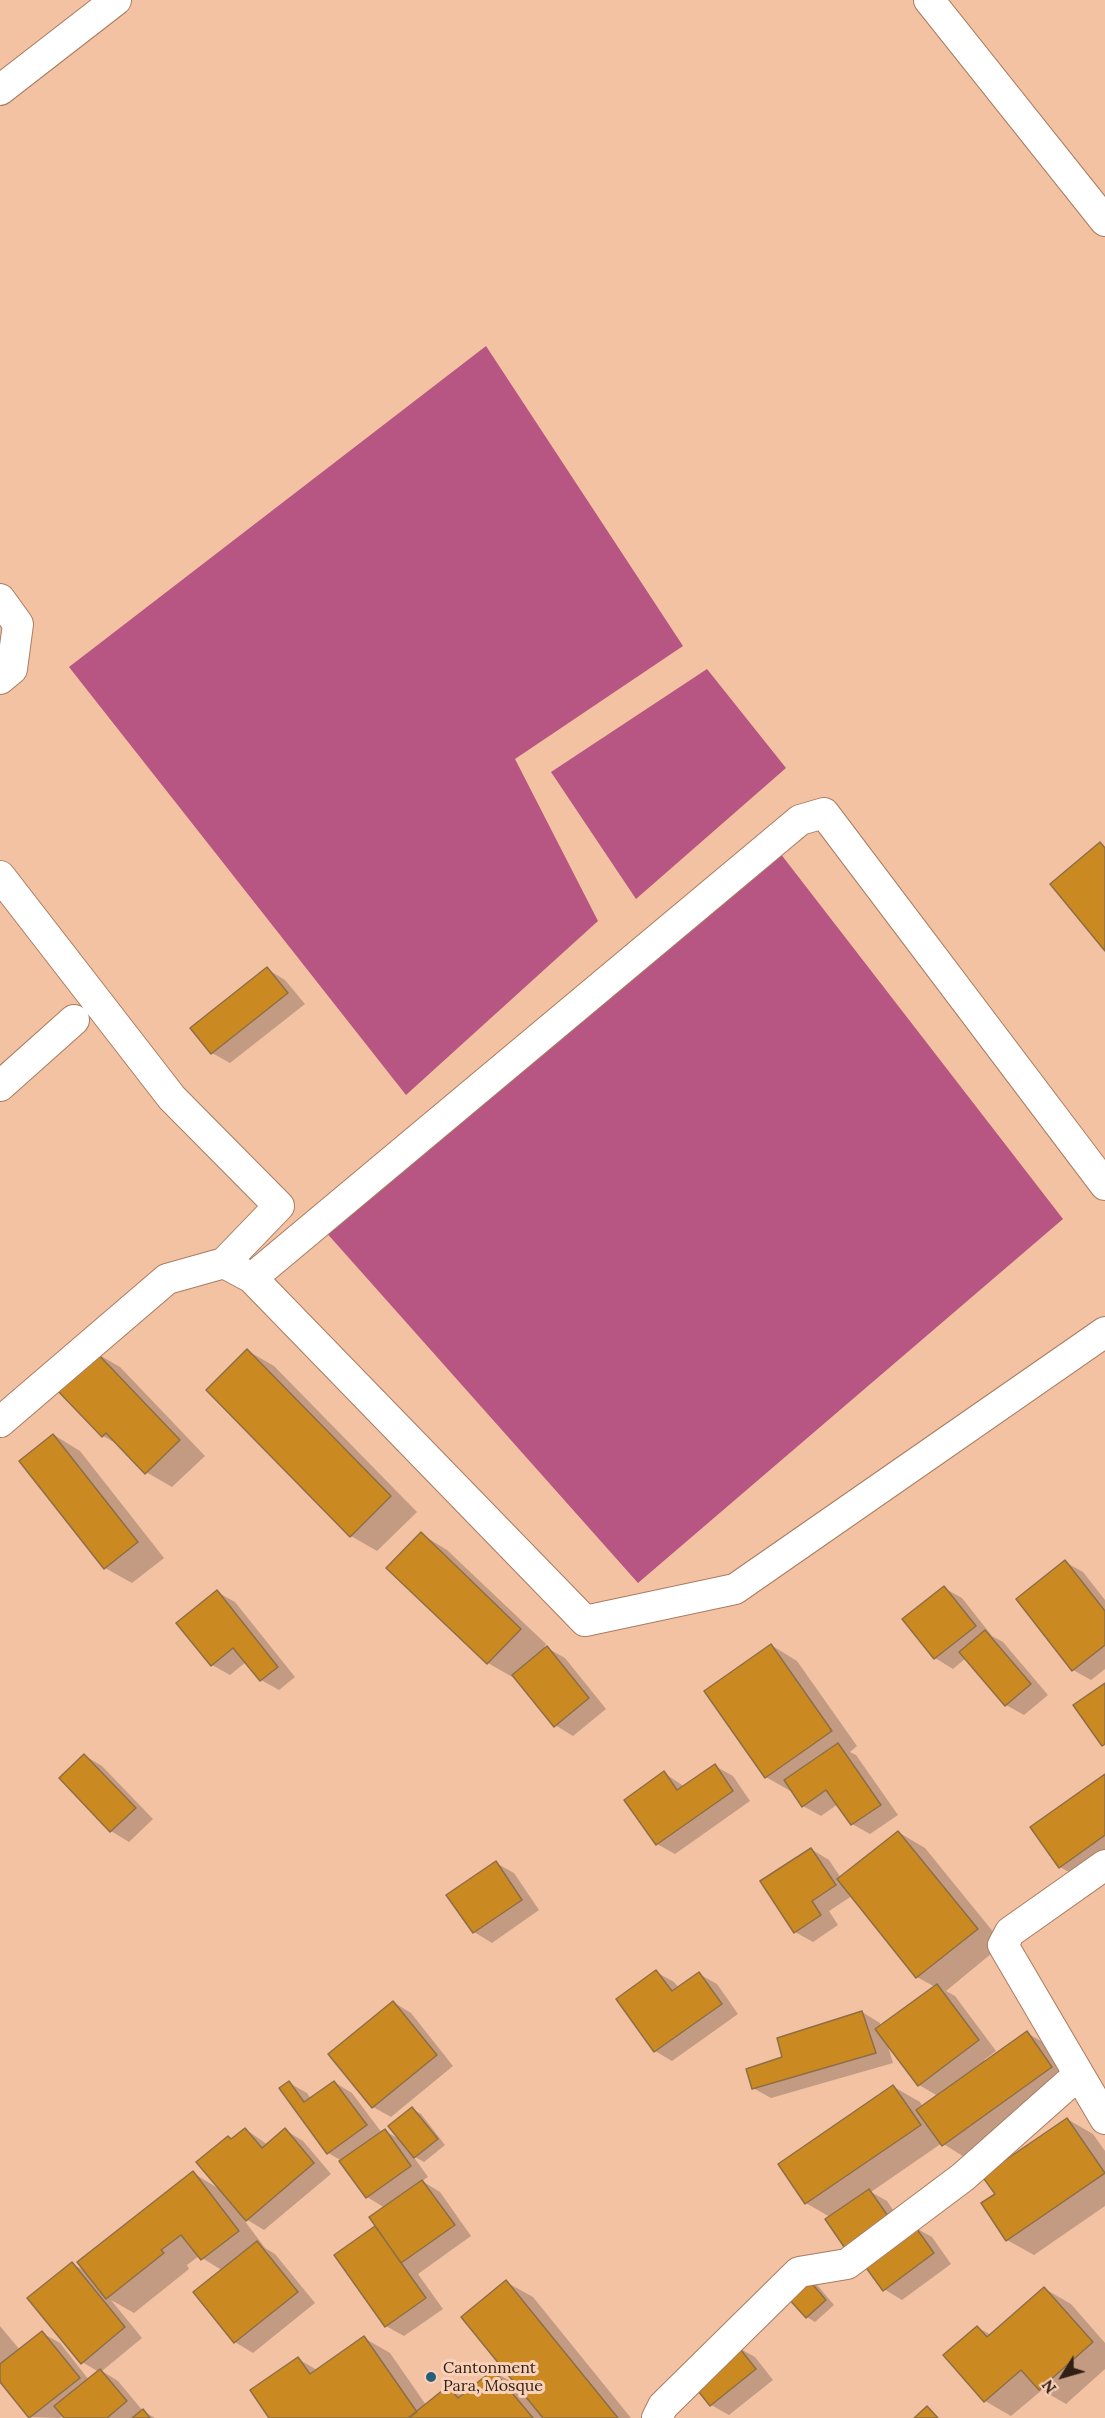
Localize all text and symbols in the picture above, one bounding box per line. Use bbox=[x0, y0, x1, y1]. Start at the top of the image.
north arrow bbox=[1033, 2346, 1093, 2406]
place label: Cantonment Para, Mosque bbox=[443, 2358, 543, 2396]
marker: Cantonment Para, Mosque bbox=[424, 2370, 438, 2384]
text: N bbox=[1037, 2376, 1060, 2398]

